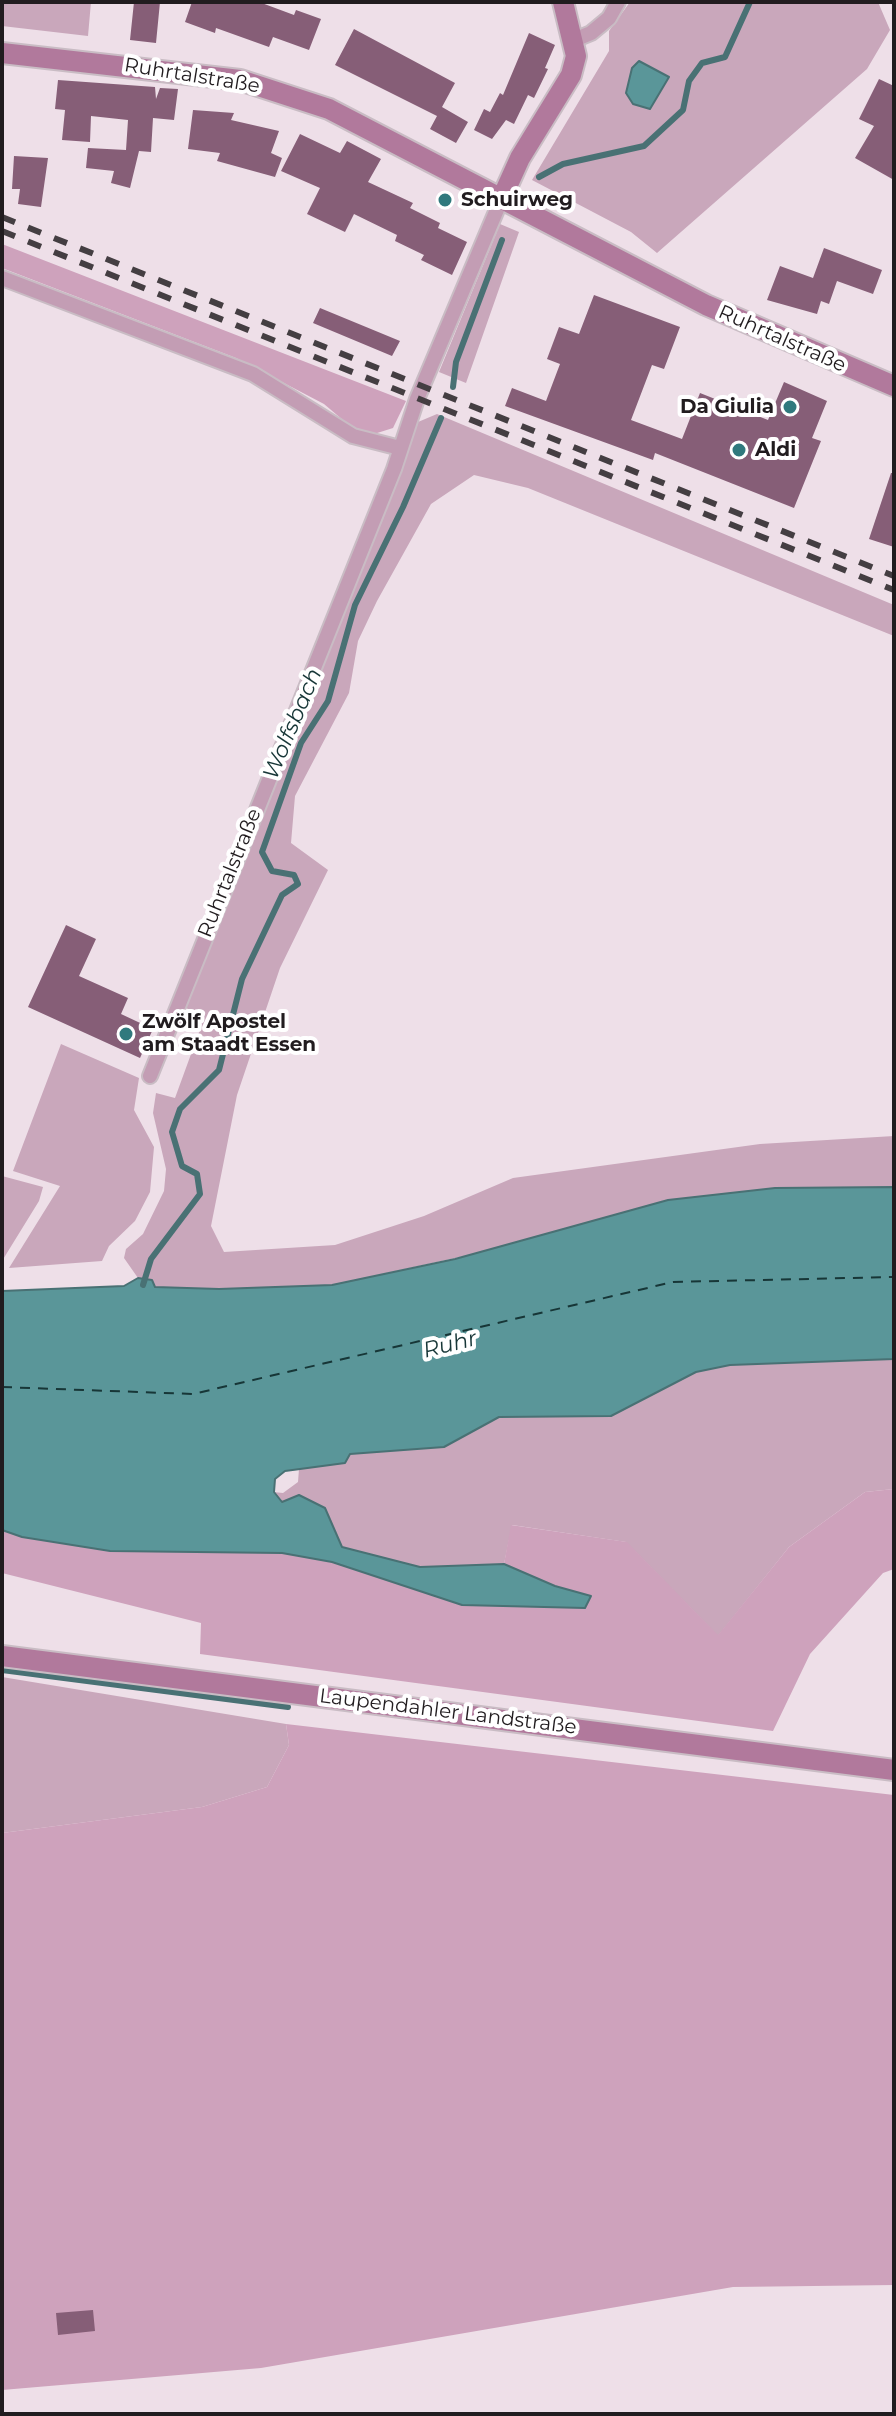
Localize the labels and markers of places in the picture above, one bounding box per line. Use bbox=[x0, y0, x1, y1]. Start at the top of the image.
place label: Schuirweg bbox=[461, 188, 573, 212]
marker: Schuirweg bbox=[436, 191, 454, 209]
place label: Da Giulia bbox=[680, 395, 774, 419]
marker: Da Giulia bbox=[781, 398, 799, 416]
place label: Aldi bbox=[755, 438, 796, 462]
marker: Aldi bbox=[730, 441, 748, 459]
place label: Zwölf Apostel am Staadt Essen bbox=[142, 1010, 316, 1057]
marker: Zwölf Apostel am Staadt Essen bbox=[117, 1025, 135, 1043]

